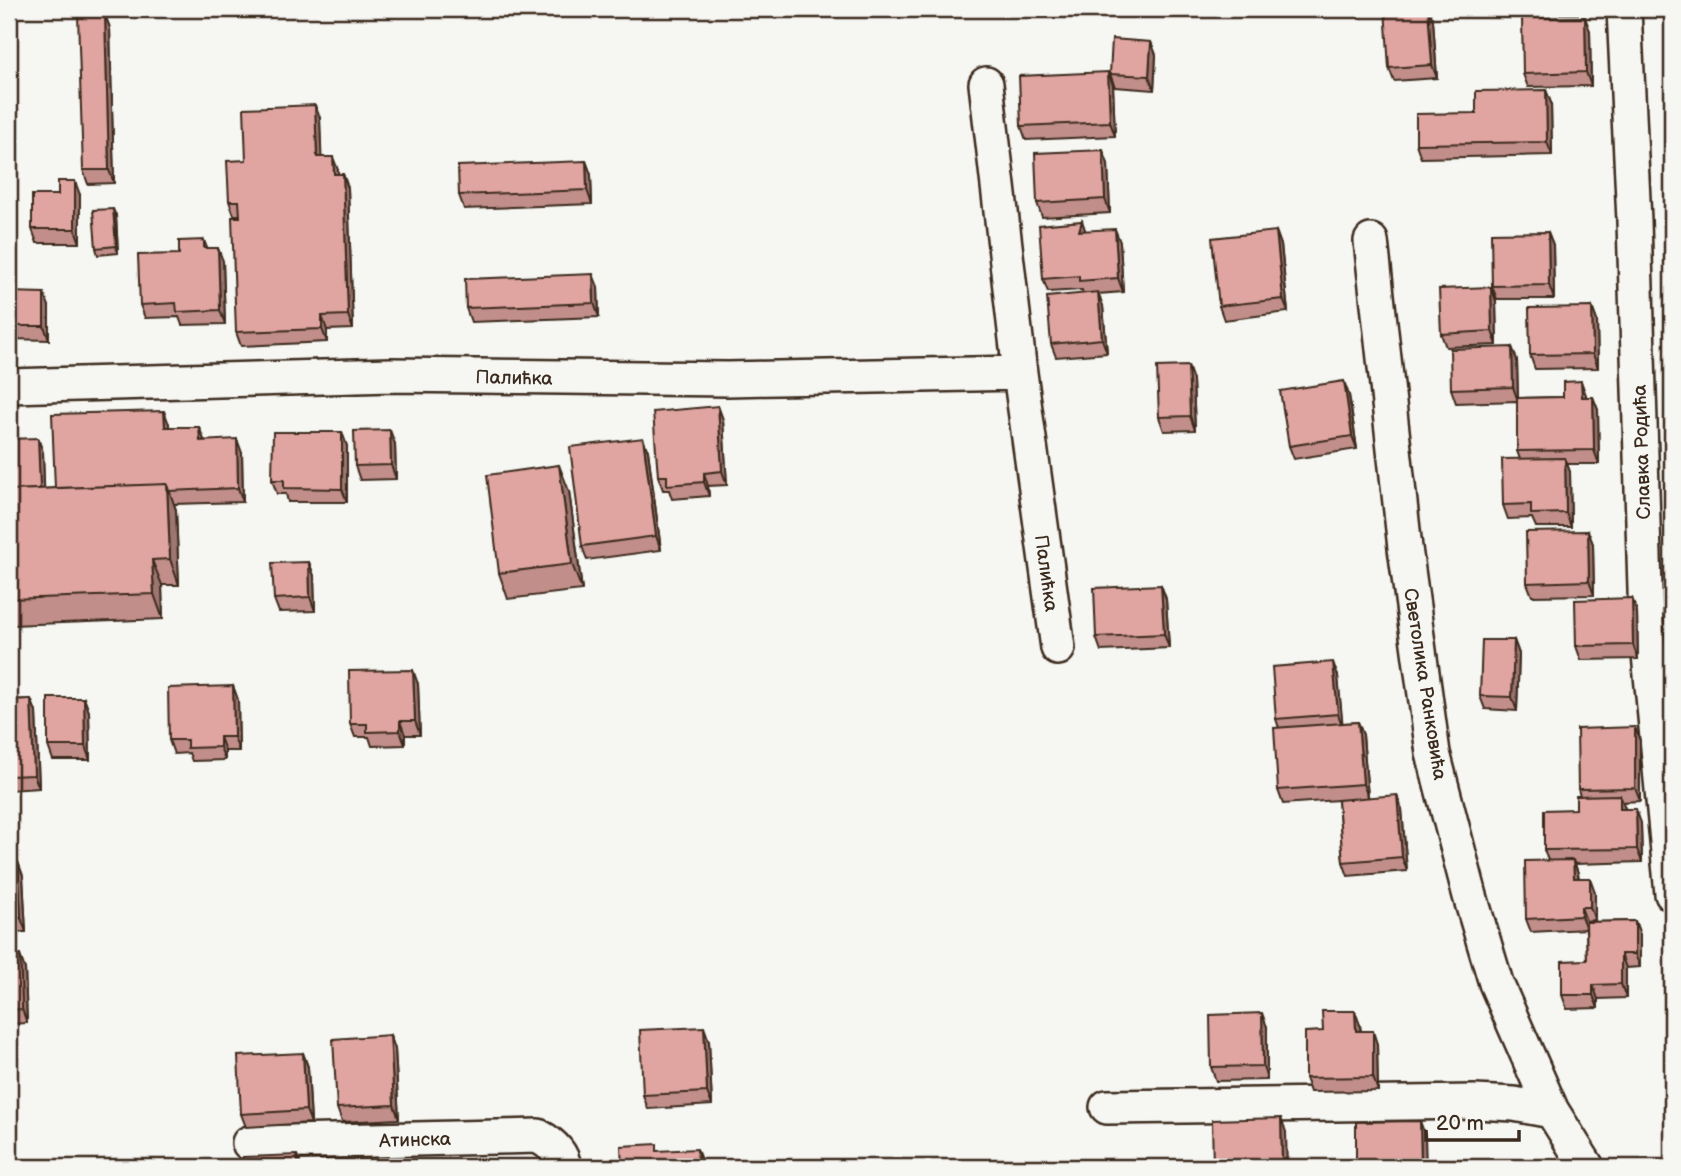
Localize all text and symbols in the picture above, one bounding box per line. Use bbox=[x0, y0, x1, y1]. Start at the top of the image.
street label: Палићка bbox=[475, 366, 553, 391]
street label: Славка Родића bbox=[1629, 384, 1656, 520]
street label: Палићка bbox=[1029, 533, 1062, 613]
street label: Светолика Ранковића bbox=[1398, 587, 1451, 782]
scale bar bbox=[1426, 1099, 1518, 1143]
text: 20 m bbox=[1436, 1111, 1484, 1136]
street label: Атинска bbox=[378, 1128, 451, 1153]

